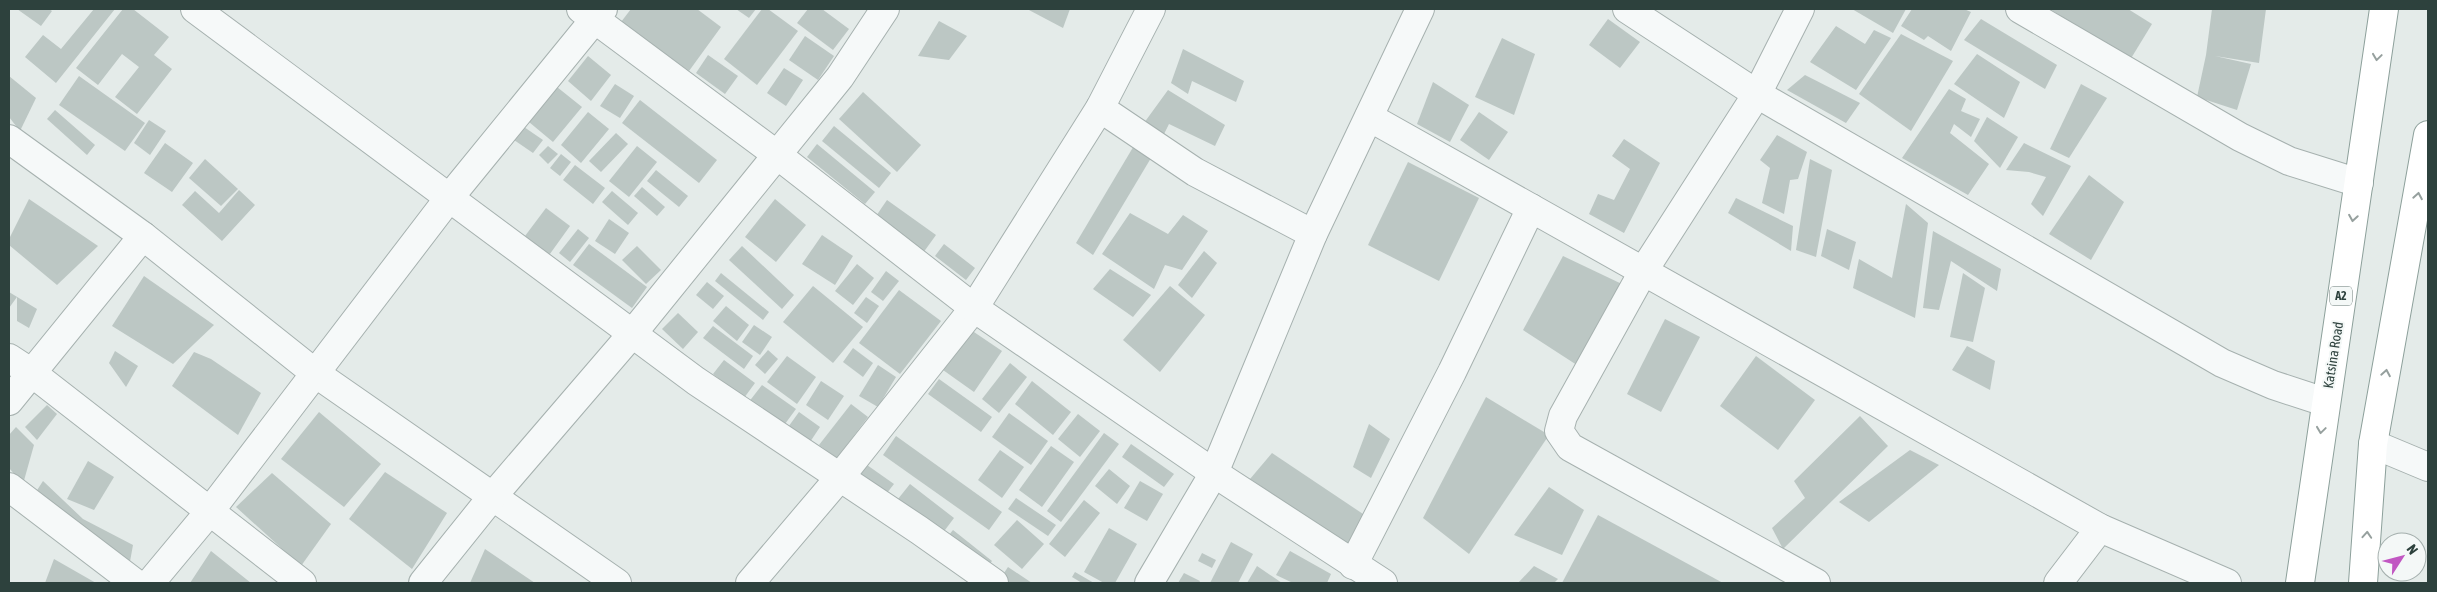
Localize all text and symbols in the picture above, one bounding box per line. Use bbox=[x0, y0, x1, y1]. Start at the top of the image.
one-way arrow bbox=[2373, 53, 2383, 61]
one-way arrow bbox=[2412, 192, 2422, 201]
one-way arrow bbox=[2349, 213, 2359, 222]
road number: A2 bbox=[2330, 286, 2352, 306]
street label: Katsina Road bbox=[2320, 321, 2346, 389]
one-way arrow bbox=[2380, 369, 2390, 378]
one-way arrow bbox=[2317, 426, 2327, 435]
one-way arrow bbox=[2361, 530, 2372, 538]
north arrow bbox=[2377, 532, 2427, 582]
text: N bbox=[2404, 541, 2421, 557]

